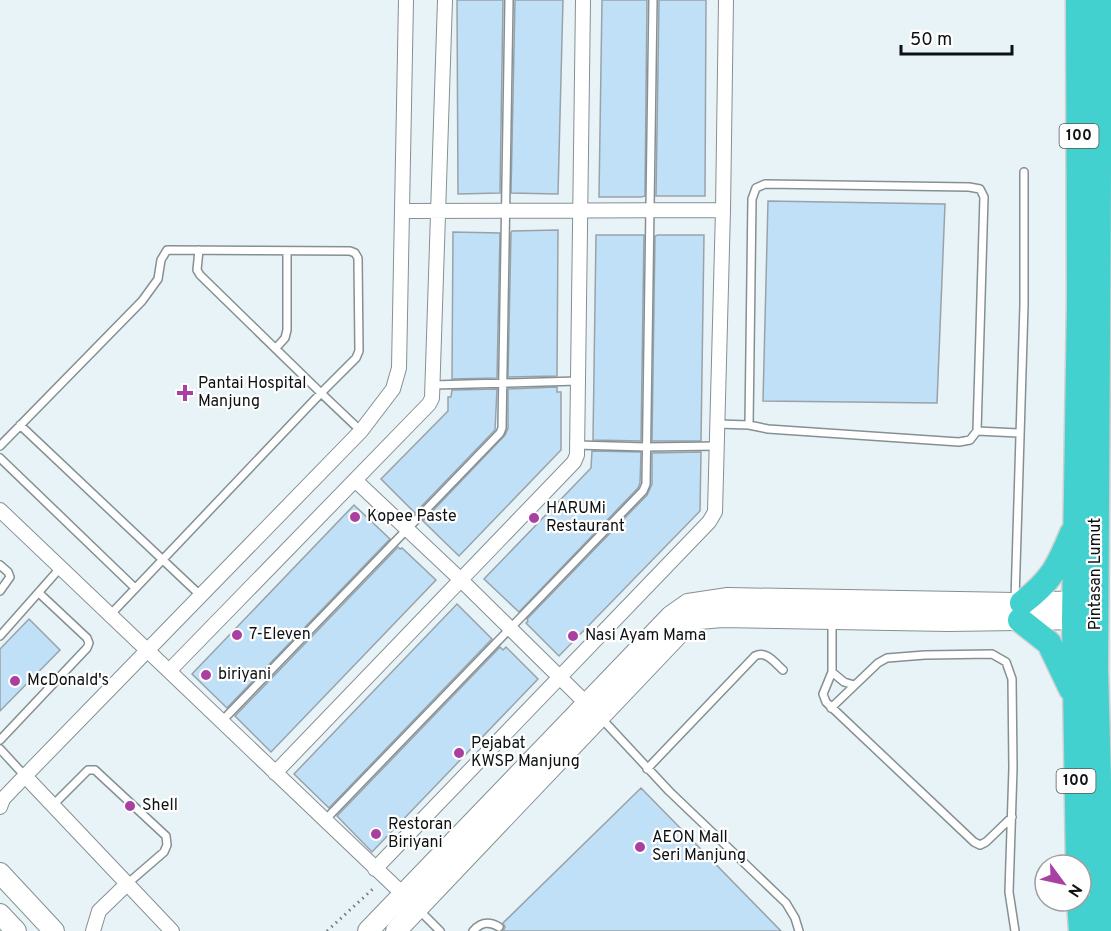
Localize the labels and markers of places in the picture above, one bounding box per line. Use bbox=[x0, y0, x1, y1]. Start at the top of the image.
place label: Pantai Hospital Manjung bbox=[198, 374, 306, 412]
marker: Pantai Hospital Manjung bbox=[176, 384, 194, 402]
place label: HARUMi Restaurant bbox=[546, 499, 625, 537]
place label: Kopee Paste bbox=[367, 507, 457, 527]
marker: Kopee Paste bbox=[348, 510, 362, 524]
marker: HARUMi Restaurant bbox=[527, 511, 541, 525]
place label: 7-Eleven bbox=[249, 625, 311, 645]
place label: Nasi Ayam Mama bbox=[585, 626, 706, 646]
marker: 7-Eleven bbox=[230, 628, 244, 642]
marker: Nasi Ayam Mama bbox=[566, 629, 580, 643]
place label: biriyani bbox=[218, 665, 271, 685]
marker: biriyani bbox=[199, 668, 213, 682]
place label: McDonald's bbox=[27, 671, 109, 691]
marker: McDonald's bbox=[8, 674, 22, 688]
place label: Pejabat KWSP Manjung bbox=[471, 734, 580, 772]
marker: Pejabat KWSP Manjung bbox=[452, 746, 466, 760]
place label: Shell bbox=[142, 796, 178, 816]
marker: Shell bbox=[123, 799, 137, 813]
place label: Restoran Biriyani bbox=[388, 815, 452, 853]
marker: Restoran Biriyani bbox=[369, 827, 383, 841]
place label: AEON Mall Seri Manjung bbox=[652, 828, 746, 866]
marker: AEON Mall Seri Manjung bbox=[633, 840, 647, 854]

